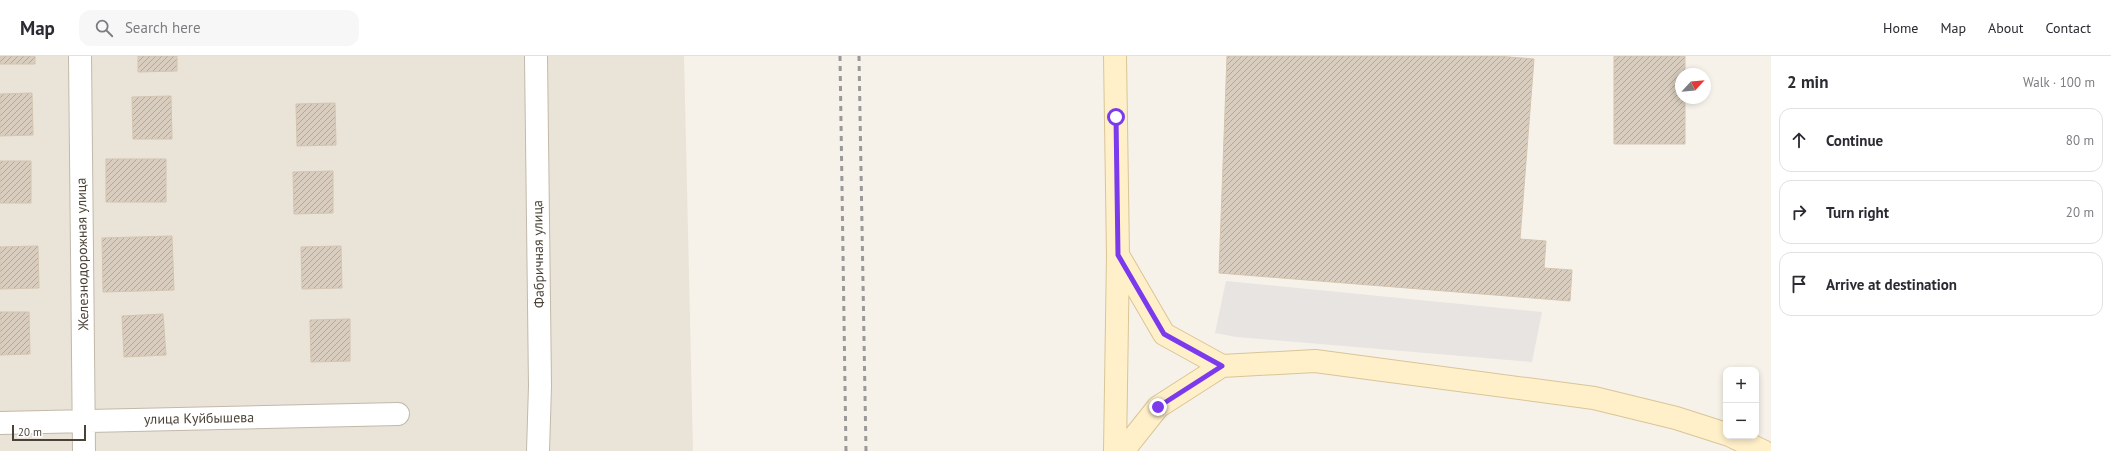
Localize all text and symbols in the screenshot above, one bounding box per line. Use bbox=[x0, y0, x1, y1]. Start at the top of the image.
search box bbox=[79, 10, 359, 46]
text: Map bbox=[20, 16, 55, 40]
icon: search bbox=[93, 17, 115, 39]
text: Search here bbox=[125, 18, 201, 37]
text: Home bbox=[1883, 19, 1918, 37]
text: Map bbox=[1940, 19, 1966, 37]
text: About bbox=[1988, 19, 2024, 37]
text: Contact bbox=[2046, 19, 2091, 37]
north arrow bbox=[1675, 68, 1711, 104]
text: 2 min bbox=[1787, 71, 1828, 93]
text: Walk · 100 m bbox=[2023, 74, 2095, 91]
route start bbox=[1107, 108, 1125, 126]
icon: ahead bbox=[1788, 129, 1810, 151]
text: Continue bbox=[1826, 131, 1883, 150]
text: 80 m bbox=[2066, 132, 2094, 149]
street label: Железнодорожная улица bbox=[72, 177, 92, 332]
street label: Фабричная улица bbox=[528, 200, 548, 308]
icon: right bbox=[1788, 201, 1810, 223]
text: Turn right bbox=[1826, 203, 1889, 222]
text: 20 m bbox=[2066, 204, 2094, 221]
icon: arrive bbox=[1788, 273, 1810, 295]
text: Arrive at destination bbox=[1826, 275, 1957, 294]
map controls bbox=[1723, 367, 1759, 439]
button: + bbox=[1723, 367, 1759, 403]
route end bbox=[1149, 398, 1167, 416]
button: − bbox=[1723, 403, 1759, 439]
street label: улица Куйбышева bbox=[144, 408, 254, 428]
scale bar bbox=[12, 423, 86, 442]
text: 20 m bbox=[18, 425, 42, 439]

